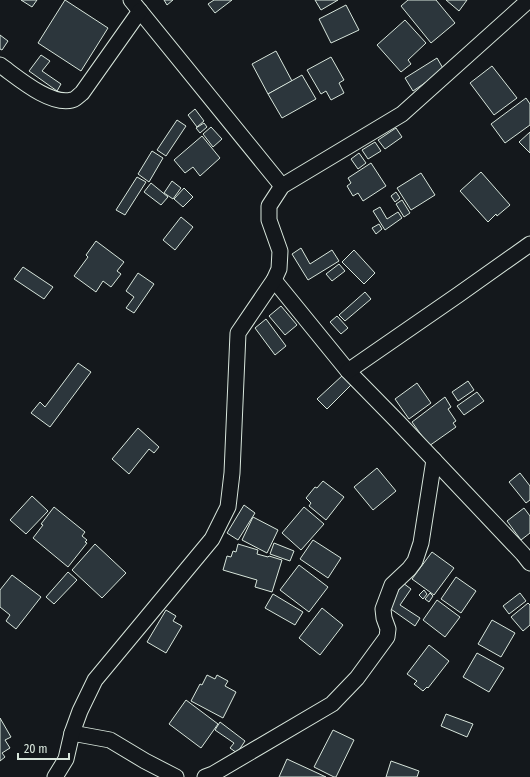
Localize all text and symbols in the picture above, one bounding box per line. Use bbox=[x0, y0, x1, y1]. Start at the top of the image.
scale bar bbox=[18, 735, 69, 761]
text: 20 m bbox=[24, 742, 48, 756]

